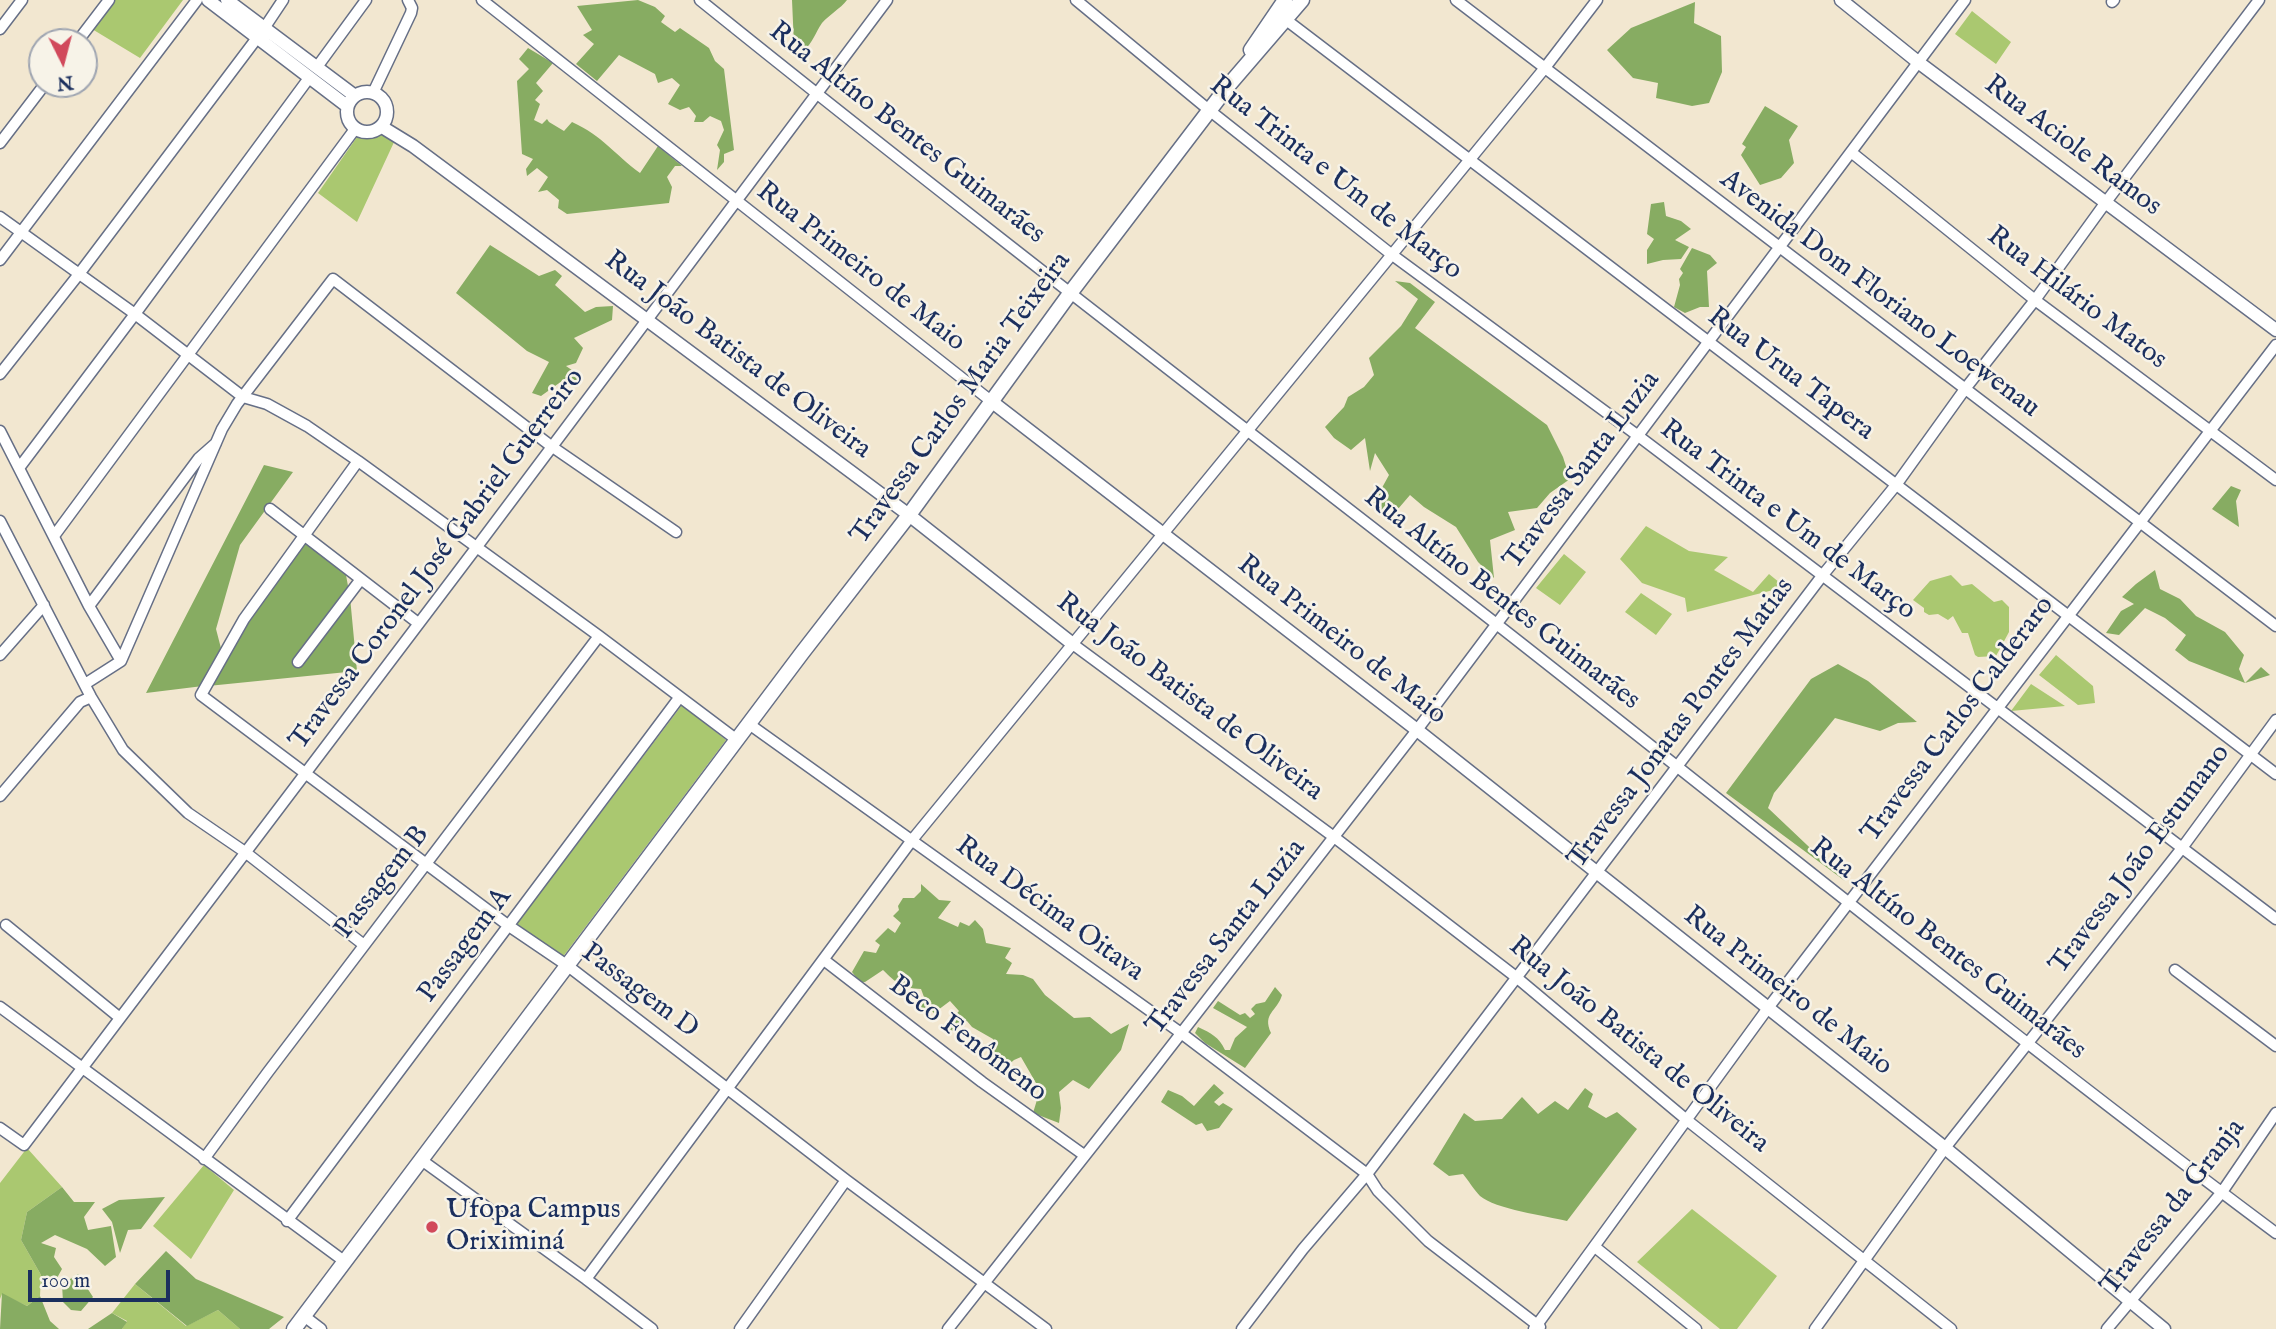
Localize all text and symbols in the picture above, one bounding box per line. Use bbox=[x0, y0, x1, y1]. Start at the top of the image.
street label: Rua Altíno Bentes Guimarães bbox=[761, 16, 1051, 252]
north arrow bbox=[28, 28, 98, 98]
text: N bbox=[56, 69, 74, 95]
street label: Rua Aciole Ramos bbox=[1977, 69, 2167, 225]
street label: Rua Trinta e Um de Março bbox=[1202, 70, 1468, 288]
street label: Avenida Dom Floriano Loewenau bbox=[1713, 164, 2045, 426]
street label: Rua Primeiro de Maio bbox=[749, 176, 971, 360]
street label: Rua Hilário Matos bbox=[1979, 220, 2173, 378]
street label: Rua João Batista de Oliveira bbox=[597, 245, 877, 467]
street label: Travessa Carlos Maria Teixeira bbox=[845, 246, 1079, 552]
street label: Rua Urua Tapera bbox=[1700, 301, 1880, 449]
street label: Travessa Coronel José Gabriel Guerreiro bbox=[283, 363, 593, 757]
street label: Travessa Santa Luzia bbox=[1498, 365, 1668, 577]
street label: Rua Trinta e Um de Março bbox=[1652, 414, 1922, 628]
street label: Rua Altíno Bentes Guimarães bbox=[1356, 482, 1646, 718]
street label: Rua Primeiro de Maio bbox=[1230, 549, 1452, 733]
street label: Travessa Jonatas Pontes Matias bbox=[1562, 572, 1802, 876]
street label: Rua João Batista de Oliveira bbox=[1049, 587, 1329, 809]
street label: Travessa Carlos Calderaro bbox=[1855, 590, 2063, 850]
street label: Travessa João Estumano bbox=[2043, 738, 2239, 982]
street label: Passagem B bbox=[328, 820, 438, 946]
street label: Rua Décima Oitava bbox=[948, 830, 1150, 990]
street label: Rua Altíno Bentes Guimarães bbox=[1802, 832, 2092, 1068]
street label: Travessa Santa Luzia bbox=[1140, 833, 1314, 1043]
street label: Passagem A bbox=[412, 882, 520, 1010]
street label: Rua Primeiro de Maio bbox=[1676, 900, 1898, 1084]
street label: Rua João Batista de Oliveira bbox=[1501, 931, 1775, 1161]
street label: Passagem D bbox=[574, 937, 704, 1047]
street label: Beco Fenômeno bbox=[881, 970, 1053, 1110]
street label: Travessa da Granja bbox=[2095, 1113, 2253, 1303]
place label: Ufopa Campus Oriximiná bbox=[446, 1194, 621, 1260]
marker: Ufopa Campus Oriximiná bbox=[424, 1219, 440, 1235]
scale bar bbox=[32, 1256, 173, 1300]
text: 100 m bbox=[41, 1268, 90, 1295]

